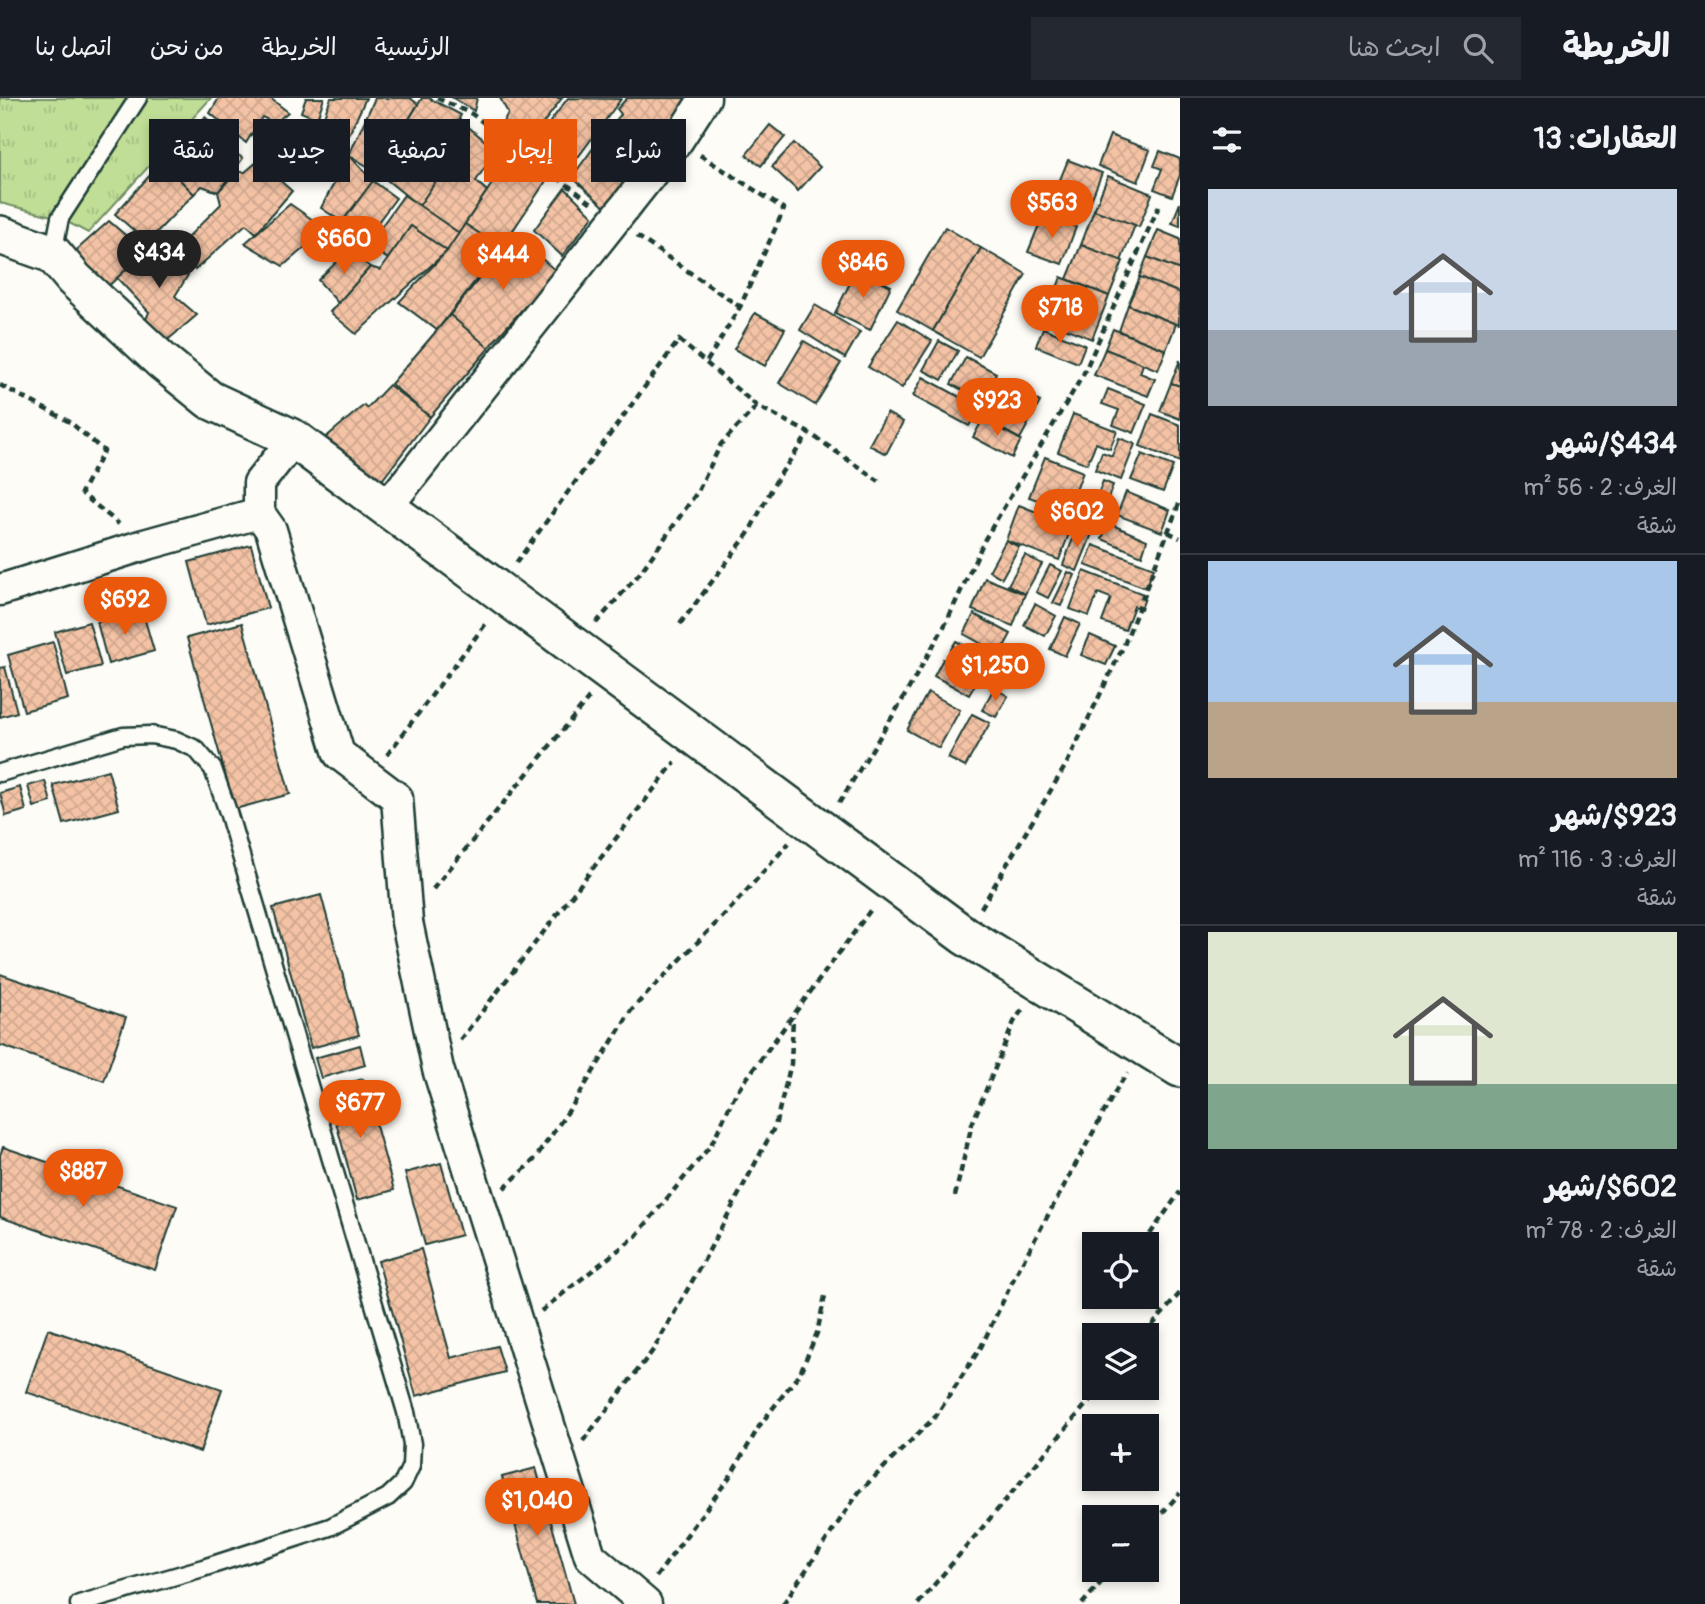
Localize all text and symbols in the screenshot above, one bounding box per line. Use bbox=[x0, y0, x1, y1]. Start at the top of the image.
search box bbox=[1031, 17, 1521, 80]
text: الخريطة bbox=[1563, 26, 1670, 67]
icon: search bbox=[1459, 29, 1497, 67]
text: ابحث هنا bbox=[1348, 32, 1441, 64]
text: اتصل بنا bbox=[35, 33, 112, 62]
text: من نحن bbox=[150, 33, 224, 62]
text: الخريطة bbox=[262, 33, 337, 62]
text: الرئيسية bbox=[375, 33, 450, 62]
chip: شقة bbox=[149, 119, 239, 182]
chip: جديد bbox=[253, 119, 350, 182]
chip: تصفية bbox=[364, 119, 470, 182]
chip: إيجار bbox=[484, 119, 577, 182]
chip: شراء bbox=[591, 119, 686, 182]
text: العقارات: 13 bbox=[1533, 120, 1677, 157]
icon: filters bbox=[1208, 121, 1246, 159]
pin: $563 bbox=[1011, 180, 1093, 240]
text: $563 bbox=[1026, 188, 1078, 217]
pin: $660 bbox=[303, 216, 385, 276]
text: $660 bbox=[317, 224, 371, 253]
pin: $434 bbox=[118, 230, 200, 290]
pin: $444 bbox=[462, 232, 544, 292]
icon: home bbox=[1380, 235, 1506, 361]
text: $434 bbox=[133, 238, 185, 267]
text: $444 bbox=[477, 240, 529, 269]
pin: $846 bbox=[822, 240, 904, 300]
text: $846 bbox=[838, 248, 888, 277]
pin: $718 bbox=[1019, 286, 1101, 345]
text: $718 bbox=[1037, 293, 1083, 322]
pin: $923 bbox=[956, 378, 1038, 438]
text: $923 bbox=[972, 386, 1022, 415]
text: $434/شهر bbox=[1549, 425, 1677, 462]
text: الغرف: 2 · 56 m² bbox=[1523, 473, 1677, 502]
pin: $602 bbox=[1036, 490, 1118, 549]
text: $602 bbox=[1050, 497, 1104, 526]
text: شقة bbox=[1637, 511, 1677, 540]
pin: $692 bbox=[84, 578, 166, 637]
text: $692 bbox=[100, 585, 150, 614]
icon: home bbox=[1380, 607, 1506, 733]
pin: $1,250 bbox=[938, 644, 1052, 703]
text: $1,250 bbox=[961, 651, 1029, 680]
text: $923/شهر bbox=[1552, 797, 1677, 834]
text: الغرف: 3 · 116 m² bbox=[1518, 845, 1677, 874]
text: شقة bbox=[1637, 883, 1677, 912]
icon: home bbox=[1380, 978, 1506, 1104]
pin: $677 bbox=[319, 1080, 401, 1140]
text: $677 bbox=[335, 1088, 385, 1117]
pin: $887 bbox=[42, 1150, 124, 1209]
text: $887 bbox=[59, 1157, 107, 1186]
text: $602/شهر bbox=[1545, 1168, 1677, 1205]
text: الغرف: 2 · 78 m² bbox=[1525, 1216, 1677, 1245]
map controls bbox=[1082, 1232, 1159, 1582]
button: locate bbox=[1082, 1232, 1159, 1309]
text: شقة bbox=[1637, 1254, 1677, 1283]
button: layers bbox=[1082, 1323, 1159, 1400]
button: + bbox=[1082, 1414, 1159, 1491]
pin: $1,040 bbox=[480, 1478, 594, 1538]
text: $1,040 bbox=[501, 1486, 573, 1515]
button: − bbox=[1082, 1505, 1159, 1582]

